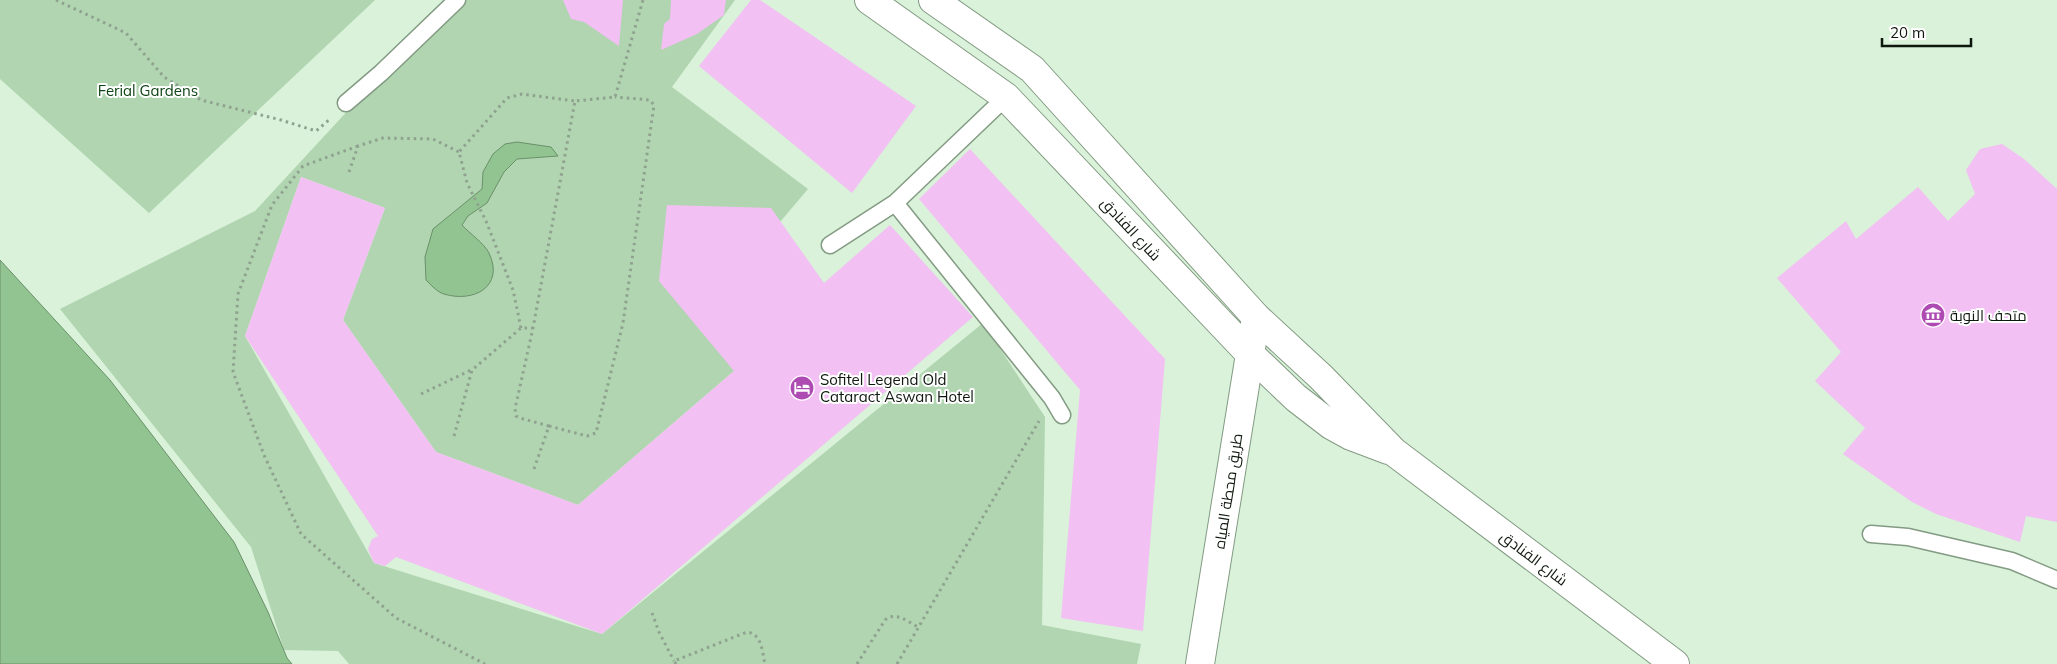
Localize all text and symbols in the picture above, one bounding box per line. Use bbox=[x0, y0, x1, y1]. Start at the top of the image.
scale bar bbox=[1882, 15, 1971, 47]
text: 20 m bbox=[1890, 23, 1925, 42]
park label: Ferial Gardens bbox=[98, 81, 198, 100]
street label: شارع الفنادق bbox=[1095, 193, 1165, 266]
museum icon: متحف النوبة bbox=[1920, 302, 1946, 328]
place label: متحف النوبة bbox=[1950, 306, 2027, 325]
place label: Sofitel Legend Old Cataract Aswan Hotel bbox=[820, 370, 974, 406]
hotel icon: Sofitel Legend Old Cataract Aswan Hotel bbox=[789, 375, 815, 401]
street label: طريق محطة المياه bbox=[1209, 432, 1247, 550]
street label: شارع الفنادق bbox=[1495, 526, 1572, 591]

